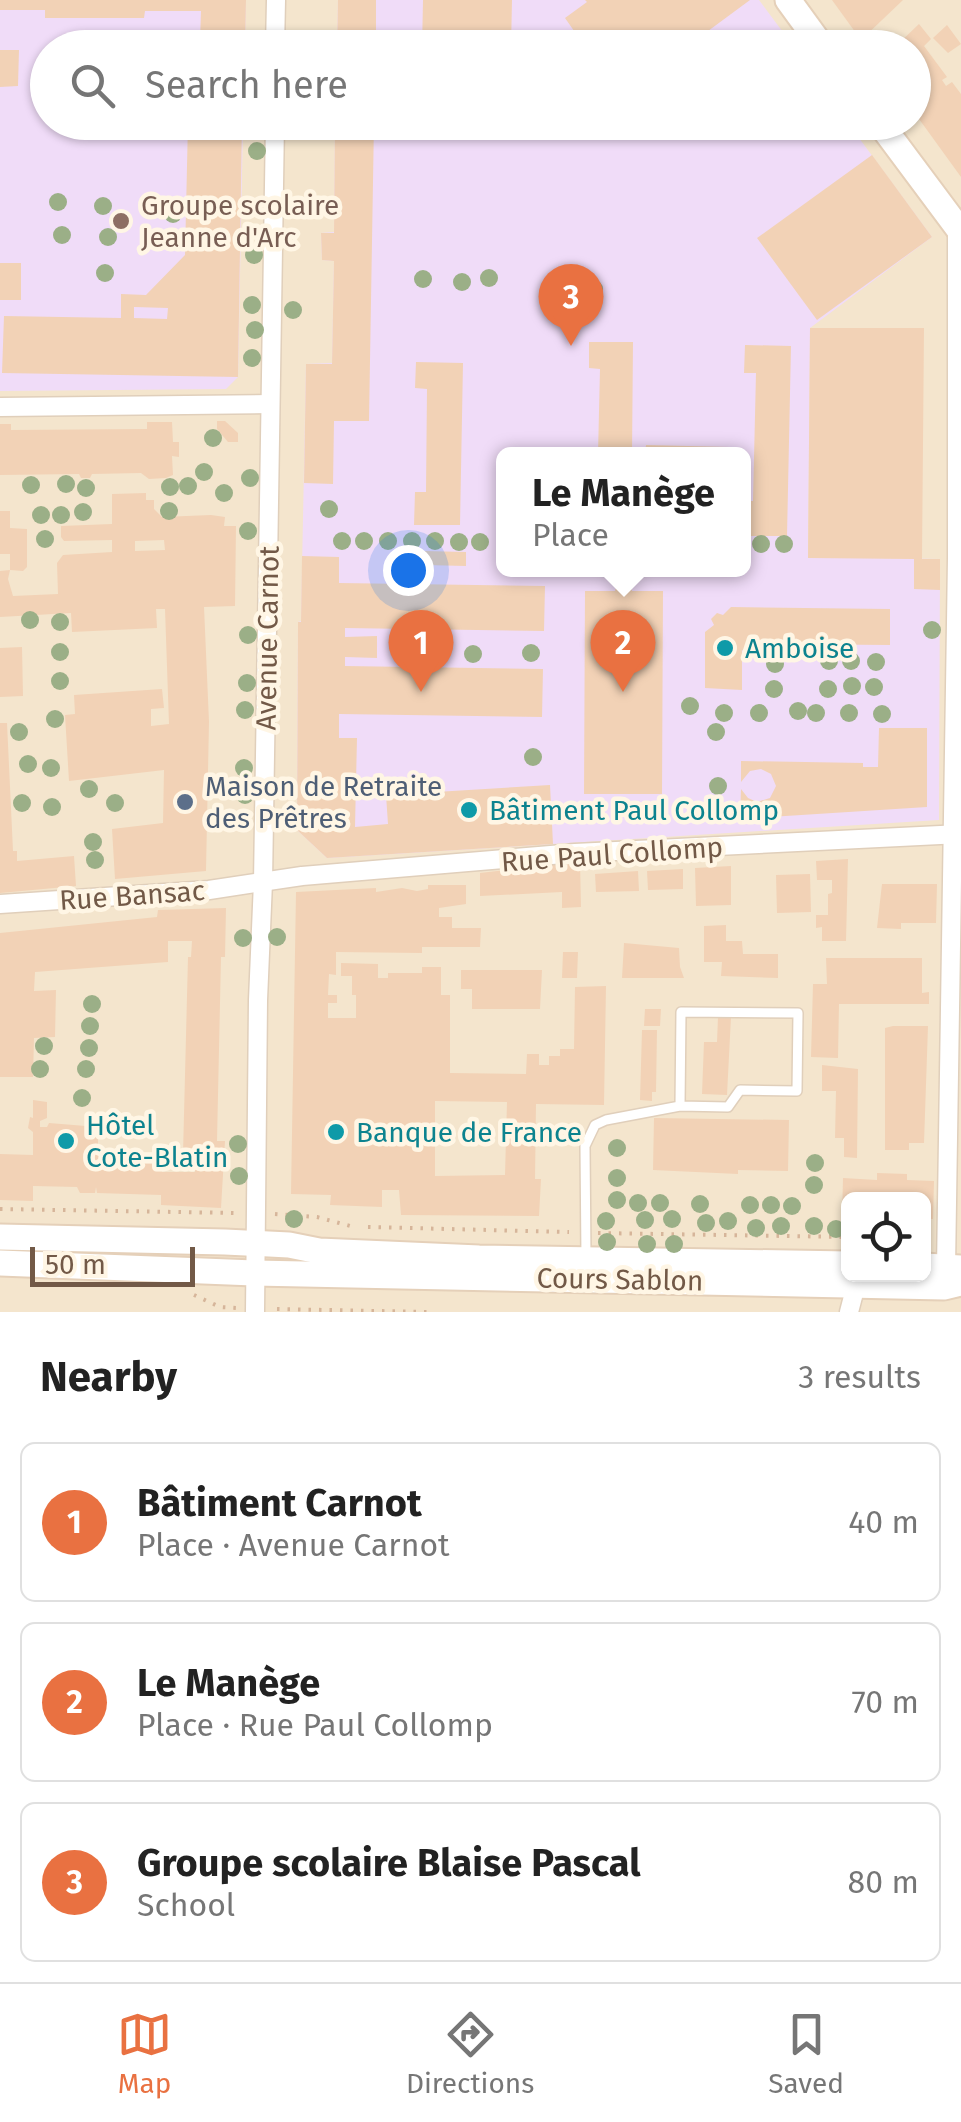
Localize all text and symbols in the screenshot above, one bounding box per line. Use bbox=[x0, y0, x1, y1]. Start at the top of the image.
search box bbox=[30, 30, 931, 140]
icon: search bbox=[65, 58, 120, 113]
text: Search here bbox=[145, 62, 348, 108]
place label: Groupe scolaire Jeanne d'Arc bbox=[141, 189, 339, 254]
marker: Groupe scolaire Jeanne d'Arc bbox=[110, 210, 132, 232]
pin: 3 bbox=[538, 264, 604, 346]
popup bbox=[496, 447, 751, 577]
text: Le Manège bbox=[532, 470, 715, 516]
text: Place bbox=[532, 516, 609, 554]
street label: Avenue Carnot bbox=[249, 545, 286, 731]
your location bbox=[383, 545, 434, 596]
pin: 1 bbox=[388, 610, 454, 692]
pin: 2 bbox=[590, 610, 656, 692]
place label: Amboise bbox=[745, 632, 854, 665]
marker: Amboise bbox=[714, 637, 736, 659]
place label: Maison de Retraite des Prêtres bbox=[205, 770, 442, 835]
marker: Maison de Retraite des Prêtres bbox=[174, 791, 196, 813]
place label: Bâtiment Paul Collomp bbox=[489, 794, 779, 827]
marker: Bâtiment Paul Collomp bbox=[458, 799, 480, 821]
street label: Rue Paul Collomp bbox=[500, 830, 724, 879]
street label: Rue Bansac bbox=[58, 874, 206, 917]
place label: Hôtel Cote-Blatin bbox=[86, 1109, 228, 1174]
place label: Banque de France bbox=[356, 1116, 582, 1149]
marker: Banque de France bbox=[325, 1121, 347, 1143]
marker: Hôtel Cote-Blatin bbox=[55, 1130, 77, 1152]
map controls bbox=[841, 1192, 931, 1282]
button: locate bbox=[841, 1192, 931, 1282]
scale bar bbox=[30, 1242, 195, 1286]
text: 50 m bbox=[45, 1248, 106, 1281]
street label: Cours Sablon bbox=[536, 1262, 704, 1297]
text: Nearby bbox=[40, 1352, 177, 1402]
text: 3 results bbox=[798, 1358, 921, 1396]
text: Bâtiment Carnot bbox=[137, 1480, 422, 1526]
text: 1 bbox=[67, 1503, 82, 1541]
text: 40 m bbox=[848, 1503, 919, 1541]
text: Place · Avenue Carnot bbox=[137, 1526, 450, 1564]
text: Le Manège bbox=[137, 1660, 320, 1706]
text: 2 bbox=[66, 1683, 83, 1721]
text: 70 m bbox=[851, 1683, 919, 1721]
text: Place · Rue Paul Collomp bbox=[137, 1706, 493, 1744]
text: Groupe scolaire Blaise Pascal bbox=[137, 1840, 641, 1886]
text: 3 bbox=[66, 1863, 83, 1901]
text: 80 m bbox=[848, 1863, 919, 1901]
text: School bbox=[137, 1886, 235, 1924]
tab: Map bbox=[117, 2007, 172, 2100]
tab: Directions bbox=[406, 2007, 534, 2100]
tab: Saved bbox=[768, 2007, 844, 2100]

